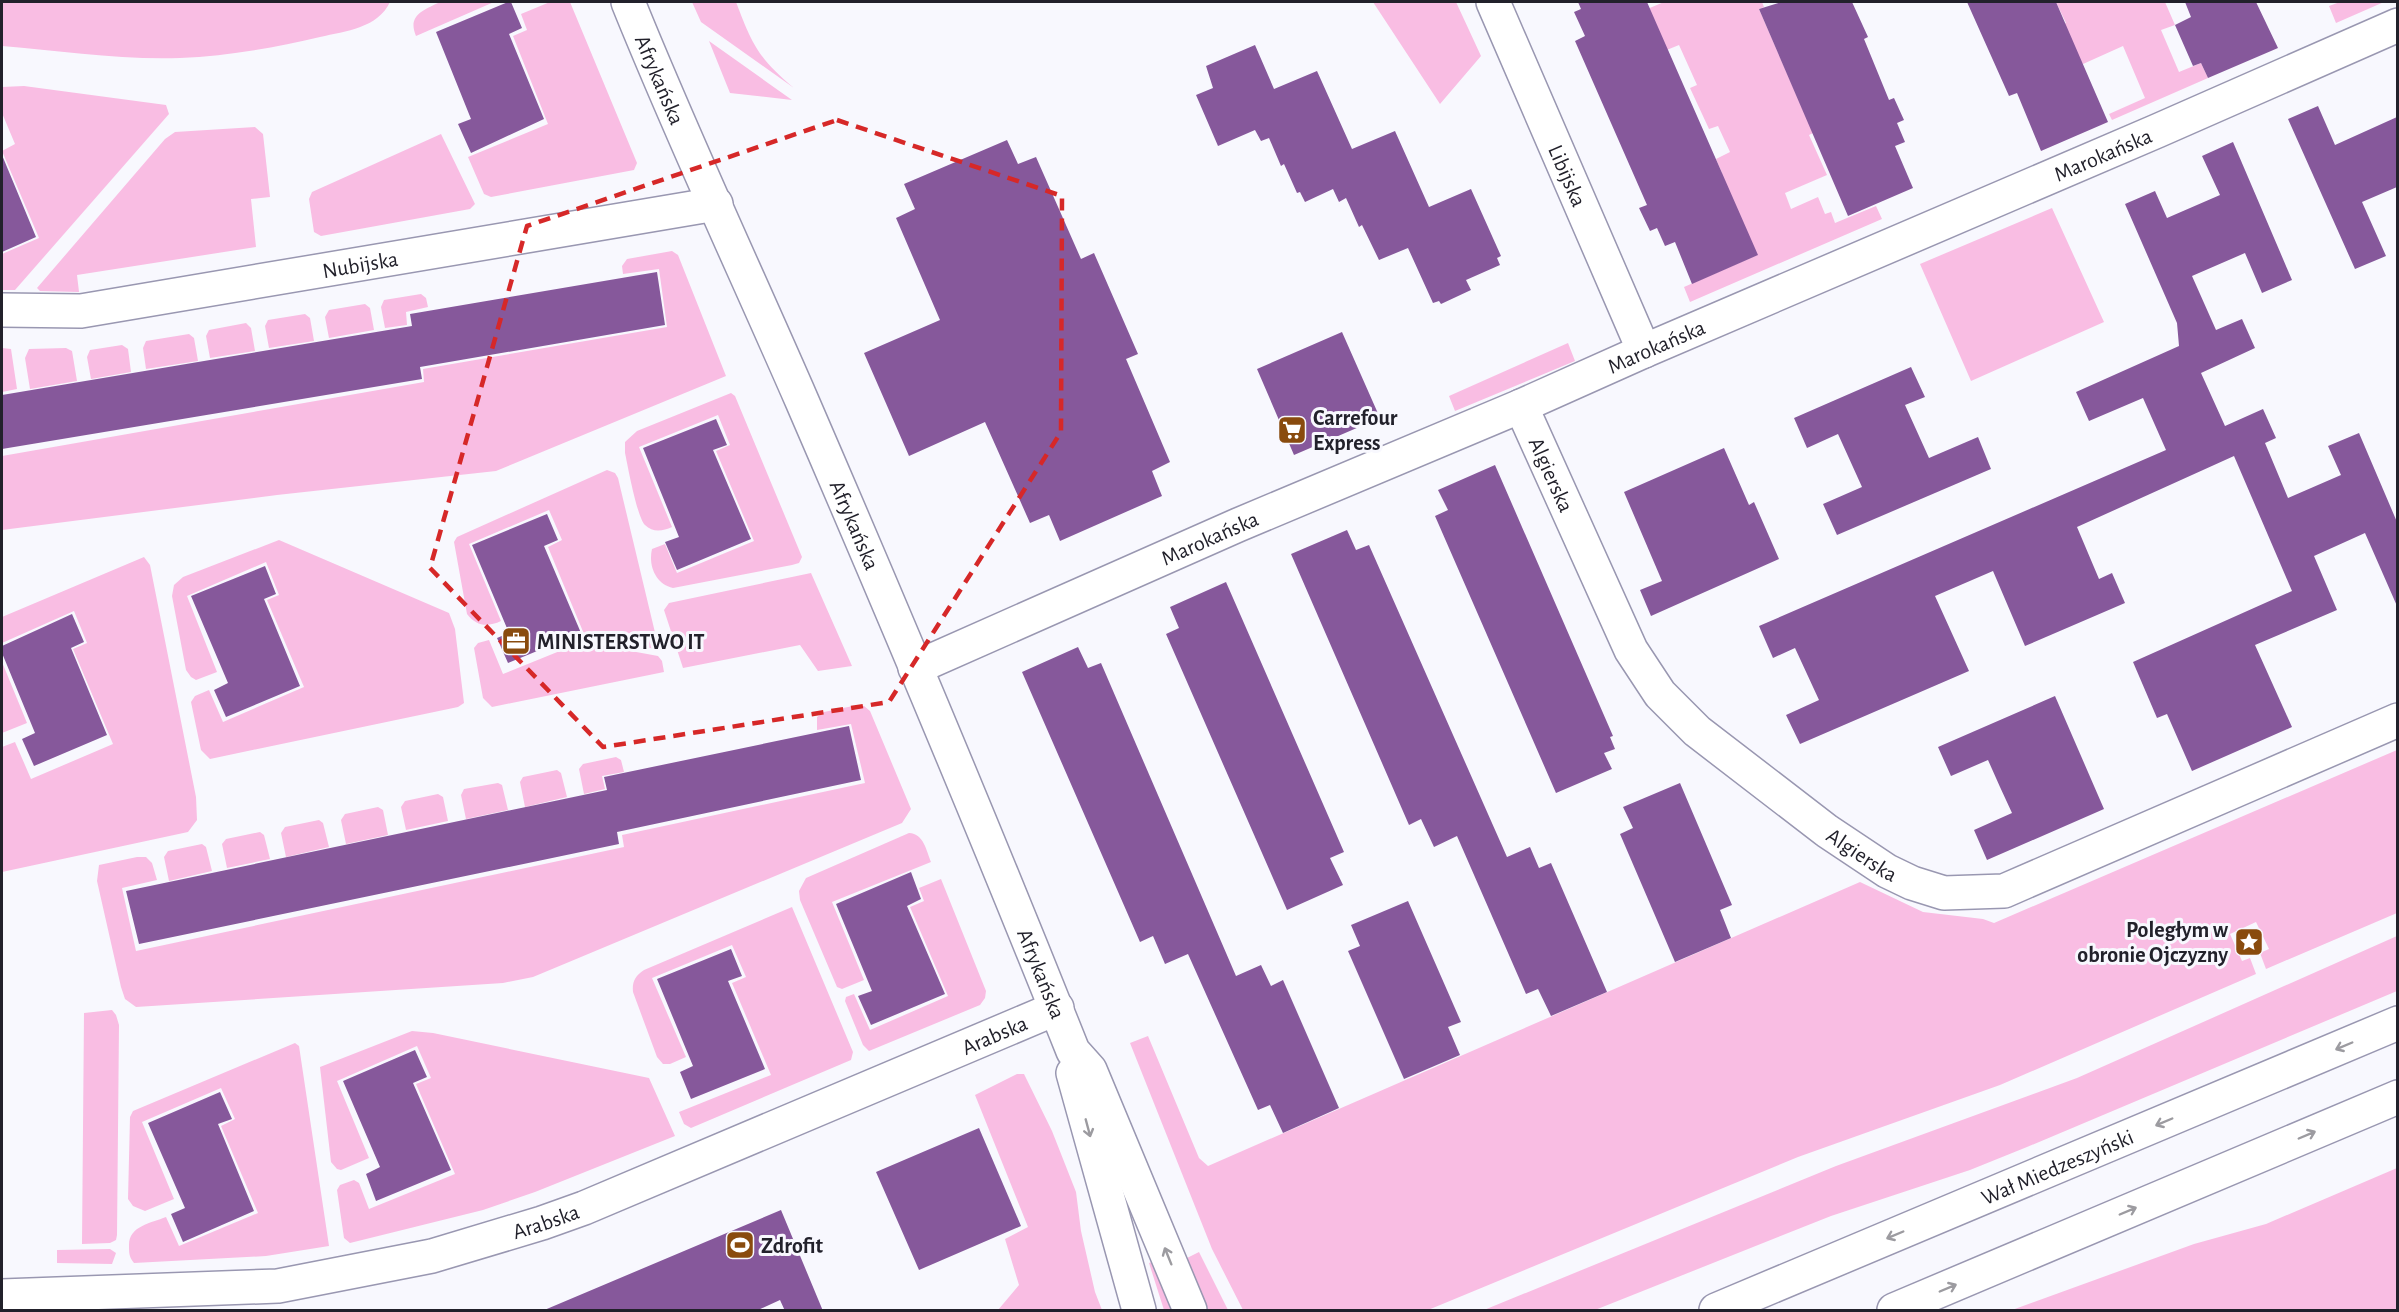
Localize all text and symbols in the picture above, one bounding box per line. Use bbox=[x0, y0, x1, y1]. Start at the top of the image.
street label: Afrykańska bbox=[631, 32, 688, 128]
street label: Marokańska bbox=[2051, 125, 2155, 186]
street label: Libijska bbox=[1544, 142, 1590, 210]
street label: Nubijska bbox=[321, 248, 400, 282]
street label: Marokańska bbox=[1604, 316, 1708, 378]
place label: Carrefour Express bbox=[1313, 407, 1398, 454]
supermarket icon: Carrefour Express bbox=[1276, 414, 1308, 446]
street label: Algierska bbox=[1525, 434, 1577, 515]
street label: Afrykańska bbox=[825, 477, 883, 573]
street label: Marokańska bbox=[1158, 508, 1262, 570]
office icon: MINISTERSTWO IT bbox=[500, 625, 532, 657]
place label: MINISTERSTWO IT bbox=[537, 631, 705, 653]
street label: Algierska bbox=[1823, 824, 1900, 886]
place label: Poległym w obronie Ojczyzny bbox=[2077, 919, 2229, 967]
street label: Afrykańska bbox=[1013, 926, 1069, 1022]
place icon: Poległym w obronie Ojczyzny bbox=[2233, 926, 2265, 958]
street label: Arabska bbox=[959, 1012, 1031, 1059]
one-way arrow bbox=[2335, 1041, 2353, 1052]
one-way arrow bbox=[2155, 1117, 2174, 1128]
one-way arrow bbox=[1083, 1118, 1094, 1137]
street label: Wał Miedzeszyński bbox=[1978, 1126, 2137, 1209]
one-way arrow bbox=[2297, 1129, 2316, 1140]
street label: Arabska bbox=[510, 1201, 582, 1243]
one-way arrow bbox=[2118, 1205, 2136, 1217]
sports icon: Zdrofit bbox=[724, 1229, 756, 1261]
one-way arrow bbox=[1886, 1231, 1904, 1242]
place label: Zdrofit bbox=[761, 1235, 824, 1257]
one-way arrow bbox=[1162, 1248, 1173, 1266]
one-way arrow bbox=[1939, 1282, 1957, 1293]

